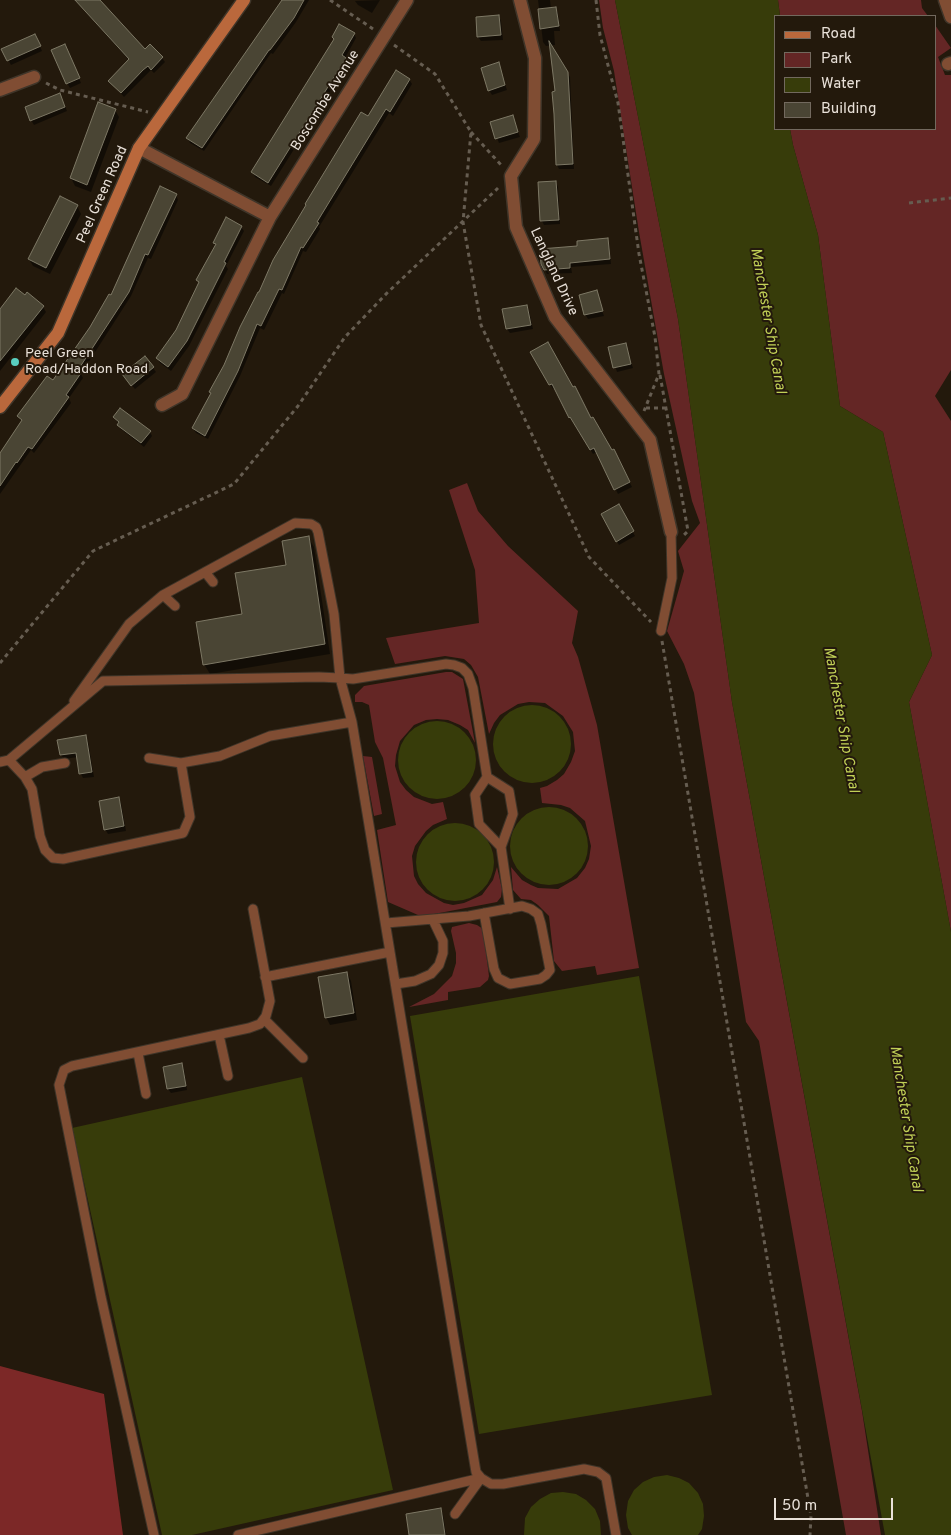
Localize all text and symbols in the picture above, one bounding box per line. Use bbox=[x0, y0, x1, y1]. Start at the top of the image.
legend bbox=[774, 15, 936, 130]
text: Road bbox=[821, 25, 856, 44]
street label: Boscombe Avenue bbox=[288, 47, 364, 155]
text: Park bbox=[821, 50, 852, 69]
text: Water bbox=[821, 75, 860, 94]
text: Building bbox=[821, 100, 876, 119]
street label: Peel Green Road bbox=[74, 144, 132, 246]
street label: Langland Drive bbox=[525, 225, 581, 319]
water label: Manchester Ship Canal bbox=[745, 247, 789, 395]
place label: Peel Green Road/Haddon Road bbox=[25, 346, 148, 378]
marker: Peel Green Road/Haddon Road bbox=[9, 356, 21, 368]
water label: Manchester Ship Canal bbox=[818, 646, 862, 794]
water label: Manchester Ship Canal bbox=[885, 1045, 925, 1193]
scale bar bbox=[776, 1488, 895, 1520]
text: 50 m bbox=[782, 1497, 817, 1516]

